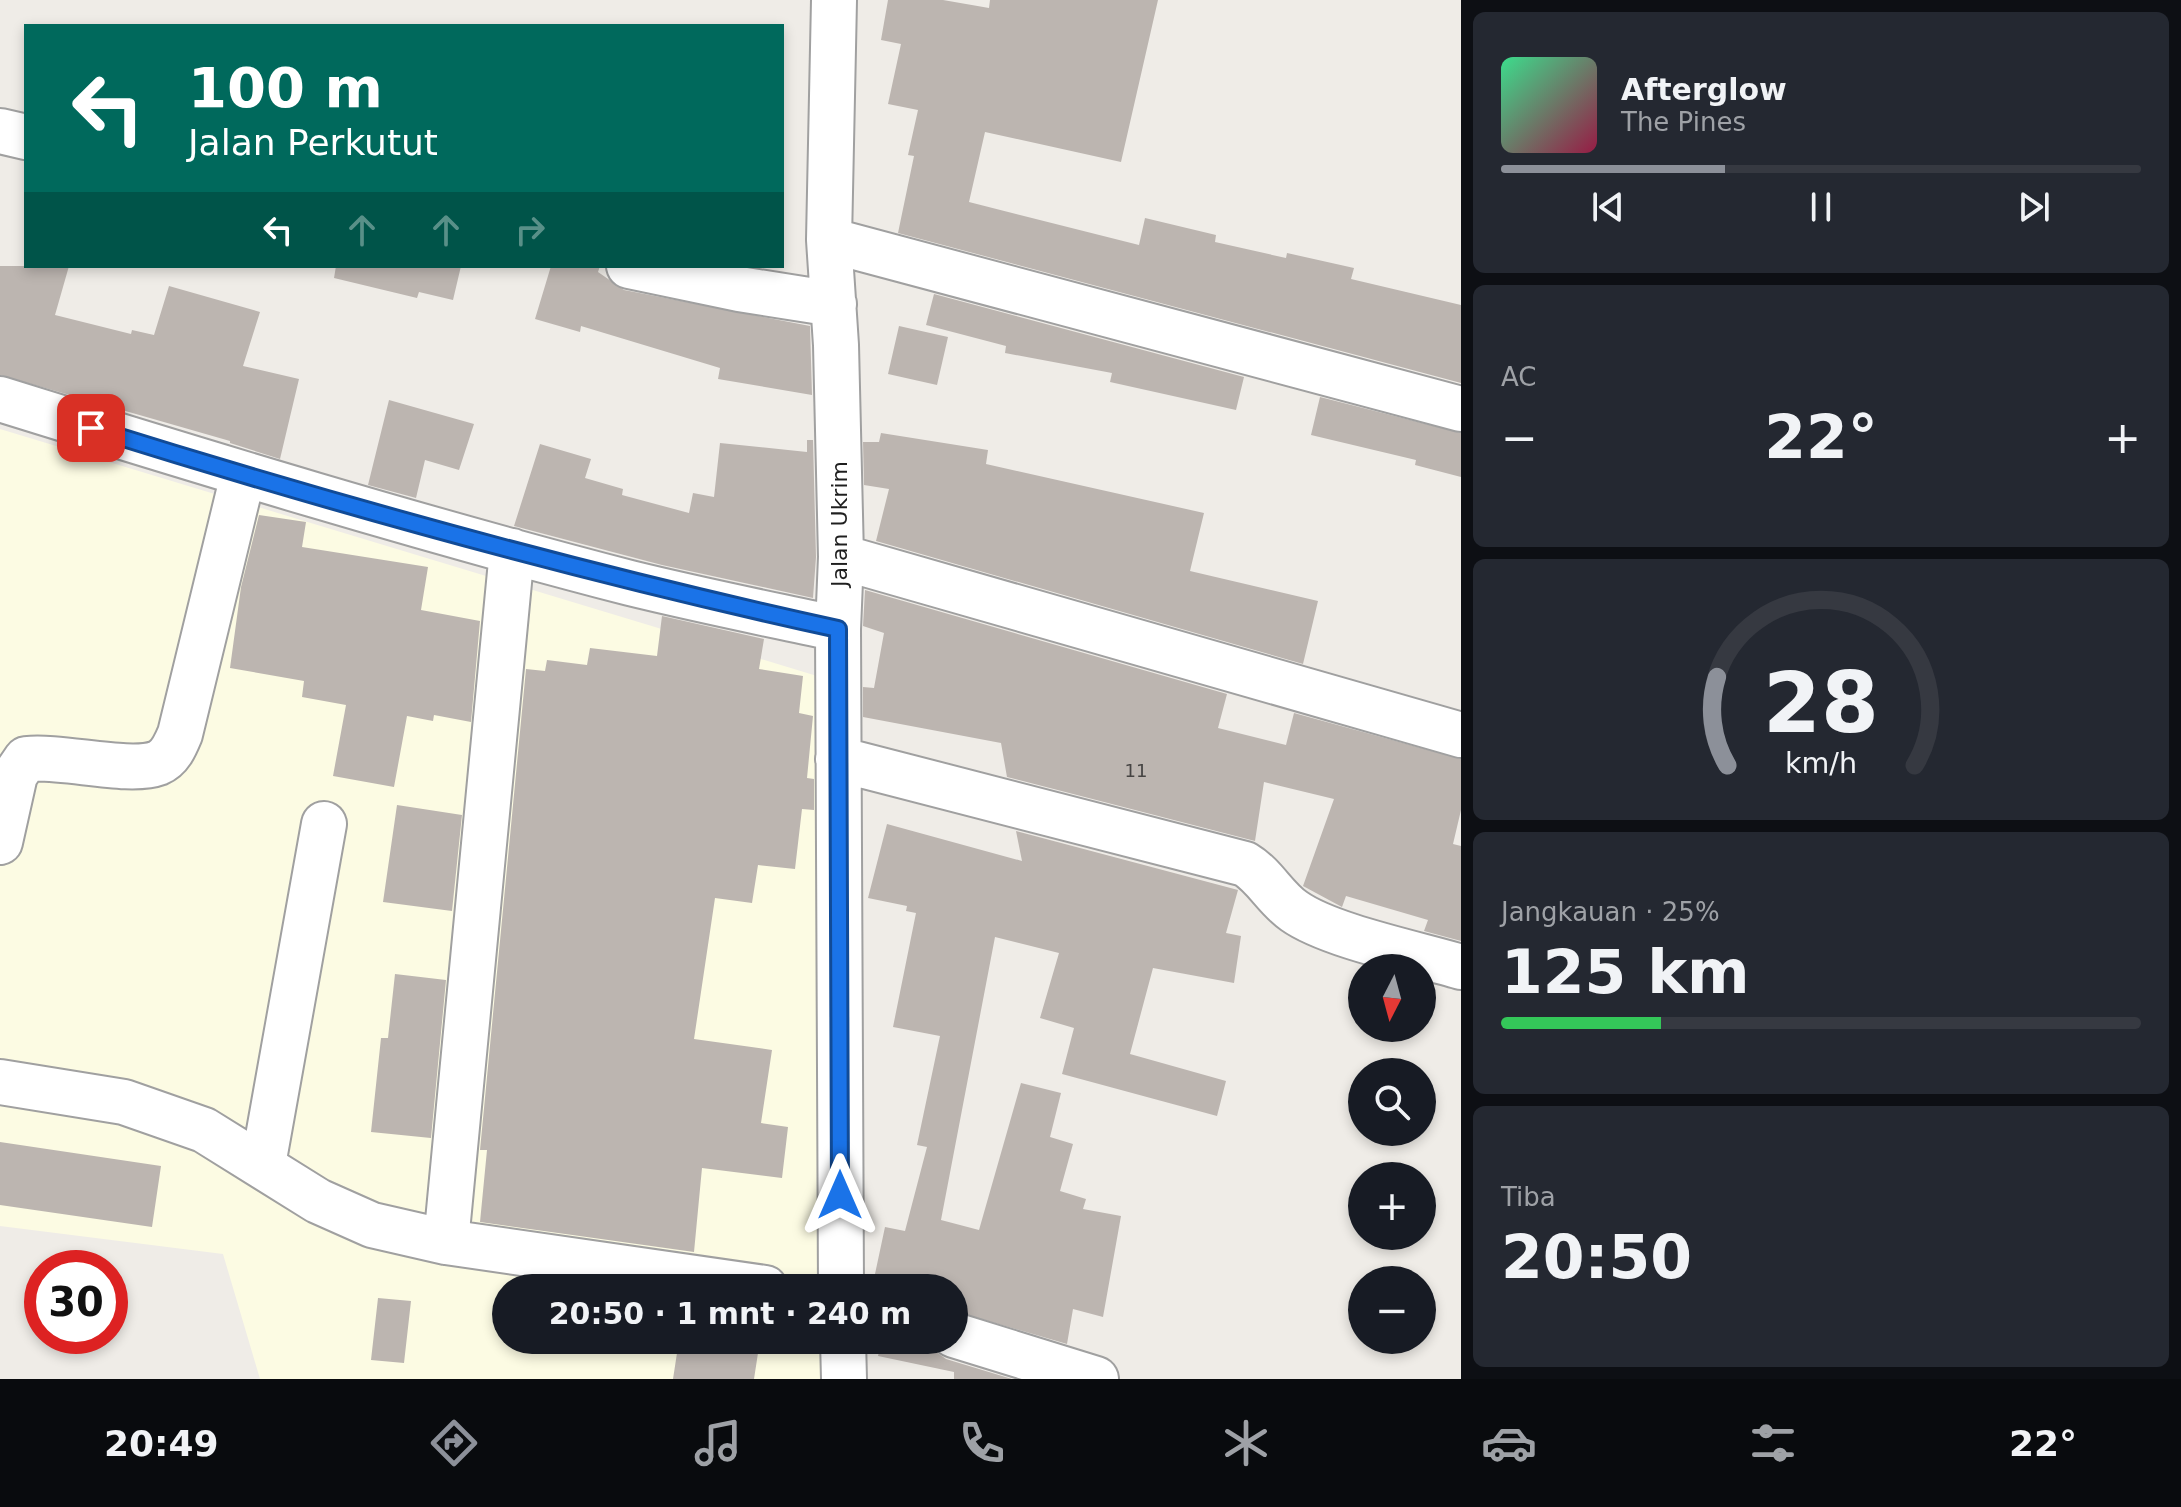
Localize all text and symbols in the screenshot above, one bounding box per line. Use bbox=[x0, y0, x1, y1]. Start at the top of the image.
text: 100 m bbox=[188, 55, 383, 120]
icon: left bbox=[56, 56, 160, 160]
text: Afterglow bbox=[1621, 72, 1787, 107]
text: The Pines bbox=[1621, 107, 1746, 137]
text: Jalan Perkutut bbox=[188, 122, 438, 163]
icon: previous bbox=[1586, 185, 1630, 229]
icon: pause bbox=[1799, 185, 1843, 229]
icon: next bbox=[2012, 185, 2056, 229]
icon: left bbox=[256, 208, 300, 252]
icon: ahead bbox=[340, 208, 384, 252]
icon: ahead bbox=[424, 208, 468, 252]
icon: right bbox=[508, 208, 552, 252]
text: AC bbox=[1501, 362, 1536, 392]
pin bbox=[57, 394, 125, 462]
text: 22° bbox=[1764, 402, 1878, 472]
icon: arrive bbox=[69, 406, 113, 450]
text: − bbox=[1501, 412, 1538, 463]
text: + bbox=[2104, 412, 2141, 463]
street label: Jalan Ukrim bbox=[827, 461, 852, 589]
text: 28 bbox=[1763, 654, 1879, 751]
text: km/h bbox=[1785, 746, 1857, 780]
house number: 11 bbox=[1125, 760, 1147, 781]
text: Jangkauan · 25% bbox=[1501, 897, 1720, 927]
text: 125 km bbox=[1501, 937, 1750, 1007]
north arrow bbox=[1348, 954, 1436, 1042]
map controls bbox=[1348, 954, 1436, 1354]
button: search bbox=[1348, 1058, 1436, 1146]
position arrow bbox=[798, 1153, 882, 1237]
button: + bbox=[1348, 1162, 1436, 1250]
text: Tiba bbox=[1501, 1182, 1556, 1212]
text: 20:50 bbox=[1501, 1222, 1692, 1292]
speed limit sign: 30 bbox=[24, 1250, 128, 1354]
button: − bbox=[1348, 1266, 1436, 1354]
text: 20:50 · 1 mnt · 240 m bbox=[549, 1296, 911, 1331]
icon: directions bbox=[426, 1415, 482, 1471]
icon: music bbox=[690, 1415, 746, 1471]
icon: phone bbox=[954, 1415, 1010, 1471]
icon: climate bbox=[1218, 1415, 1274, 1471]
icon: car bbox=[1481, 1415, 1537, 1471]
icon: filters bbox=[1745, 1415, 1801, 1471]
text: 20:49 bbox=[104, 1423, 218, 1464]
text: 22° bbox=[2009, 1423, 2077, 1464]

